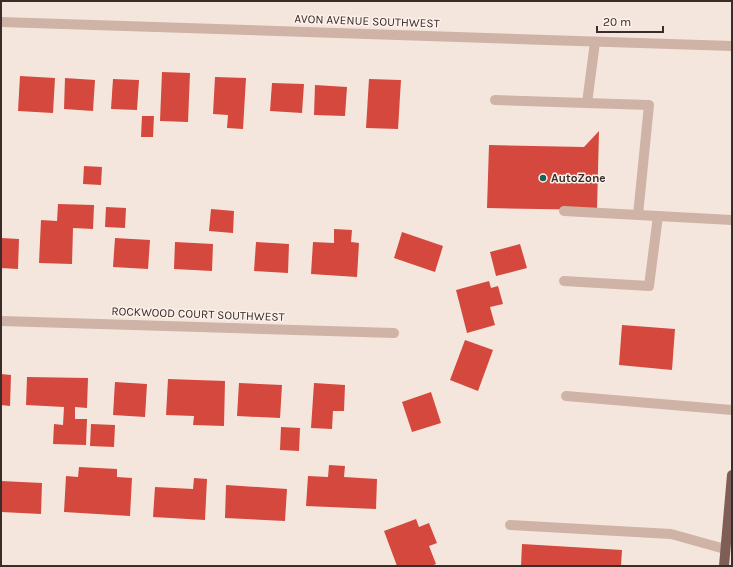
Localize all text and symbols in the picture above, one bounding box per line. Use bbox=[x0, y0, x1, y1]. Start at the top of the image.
scale bar bbox=[597, 8, 663, 34]
street label: AVON AVENUE SOUTHWEST bbox=[294, 11, 440, 31]
text: 20 m bbox=[603, 15, 631, 29]
place label: AutoZone bbox=[551, 171, 606, 185]
marker: AutoZone bbox=[538, 173, 548, 183]
street label: ROCKWOOD COURT SOUTHWEST bbox=[111, 304, 285, 324]

